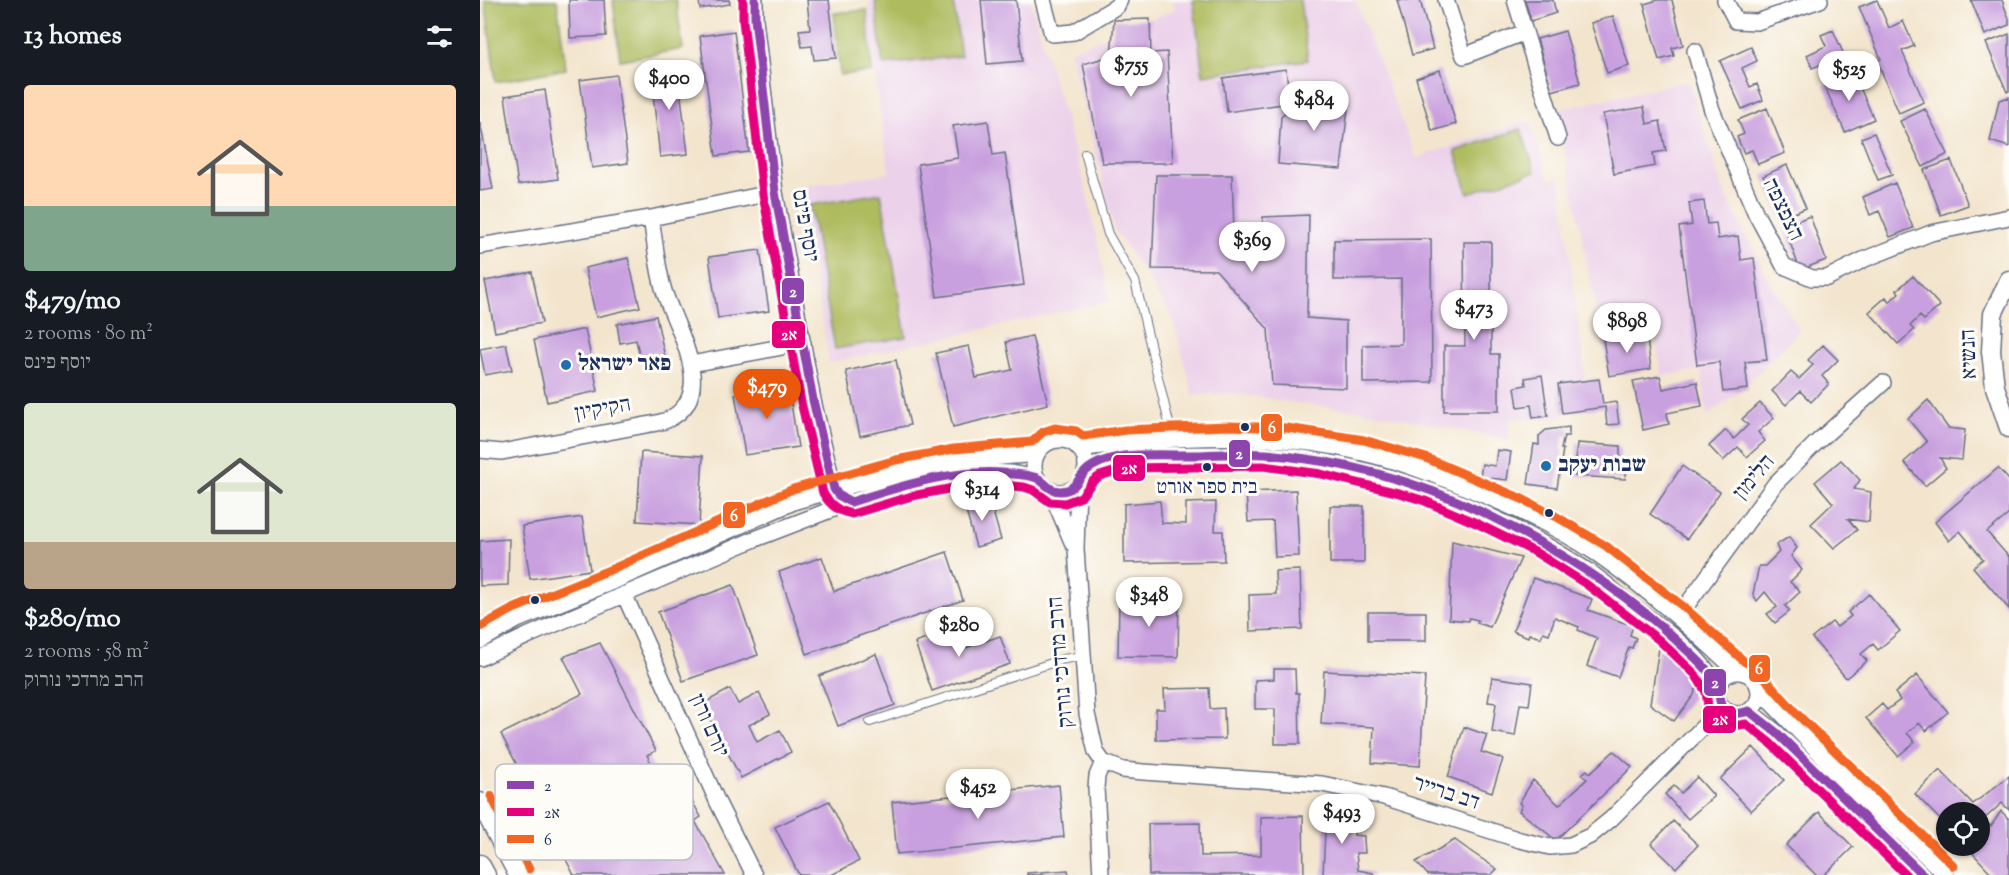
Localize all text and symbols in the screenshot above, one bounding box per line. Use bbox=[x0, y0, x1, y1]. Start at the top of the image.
text: 13 homes bbox=[24, 18, 122, 55]
icon: filters bbox=[423, 20, 456, 53]
pin: $755 bbox=[1095, 47, 1167, 98]
pin: $525 bbox=[1813, 51, 1885, 102]
text: $755 bbox=[1114, 52, 1148, 81]
text: $525 bbox=[1832, 56, 1866, 85]
pin: $400 bbox=[633, 60, 705, 111]
text: $400 bbox=[648, 65, 690, 94]
pin: $484 bbox=[1278, 81, 1350, 132]
text: $484 bbox=[1294, 86, 1334, 115]
icon: home bbox=[186, 124, 294, 232]
street label: הצפצפה bbox=[1753, 173, 1811, 247]
street label: יוסף פינס bbox=[782, 187, 826, 265]
pin: $369 bbox=[1216, 222, 1288, 273]
text: $369 bbox=[1233, 227, 1271, 256]
line badge: 2 bbox=[781, 277, 805, 305]
text: 2 bbox=[789, 282, 797, 305]
text: $479/mo bbox=[24, 283, 121, 320]
pin: $473 bbox=[1438, 290, 1510, 341]
text: $473 bbox=[1455, 295, 1493, 324]
pin: $898 bbox=[1591, 303, 1663, 354]
text: $898 bbox=[1607, 308, 1647, 337]
text: 2 rooms · 80 m² bbox=[24, 320, 153, 349]
line badge: 2א bbox=[771, 320, 806, 349]
text: 2א bbox=[781, 325, 797, 348]
street label: הנשיא bbox=[1953, 328, 1987, 380]
text: יוסף פינס bbox=[24, 349, 91, 378]
place label: פאר ישראל bbox=[578, 349, 671, 381]
marker: פאר ישראל bbox=[559, 358, 573, 372]
pin: $479 bbox=[731, 369, 803, 420]
text: $479 bbox=[747, 374, 787, 403]
street label: הקיקיון bbox=[572, 389, 634, 431]
line badge: 6 bbox=[1260, 413, 1283, 442]
text: 6 bbox=[1268, 418, 1276, 441]
unlabelled marker bbox=[1239, 421, 1251, 433]
line badge: 2 bbox=[1228, 439, 1251, 468]
icon: home bbox=[186, 442, 294, 550]
text: 2 bbox=[1235, 444, 1243, 467]
street label: הלימון bbox=[1726, 448, 1784, 508]
place label: שבות יעקב bbox=[1558, 450, 1646, 482]
line badge: 2א bbox=[1112, 454, 1146, 482]
text: 2א bbox=[1121, 459, 1137, 482]
marker: שבות יעקב bbox=[1539, 459, 1553, 473]
marker: בית ספר אורט bbox=[1201, 461, 1213, 473]
pin: $314 bbox=[946, 471, 1018, 522]
place label: בית ספר אורט bbox=[1157, 474, 1257, 503]
text: $314 bbox=[964, 476, 1000, 505]
line badge: 6 bbox=[722, 501, 746, 529]
text: 6 bbox=[730, 506, 738, 529]
unlabelled marker bbox=[1543, 507, 1555, 519]
pin: $348 bbox=[1113, 577, 1185, 628]
text: $348 bbox=[1130, 582, 1168, 611]
unlabelled marker bbox=[529, 594, 541, 606]
street label: הרב מרדכי נורוק bbox=[1040, 595, 1084, 729]
text: $280/mo bbox=[24, 601, 121, 638]
pin: $280 bbox=[923, 607, 995, 658]
text: $280 bbox=[939, 612, 979, 641]
text: 2 rooms · 58 m² bbox=[24, 638, 149, 667]
line badge: 6 bbox=[1748, 654, 1771, 683]
text: 6 bbox=[1755, 659, 1763, 682]
text: הרב מרדכי נורוק bbox=[24, 667, 144, 696]
line badge: 2 bbox=[1703, 668, 1727, 697]
text: 2 bbox=[1711, 673, 1719, 696]
street label: יורם ורון bbox=[680, 689, 736, 763]
line badge: 2א bbox=[1702, 705, 1737, 734]
text: 2א bbox=[1712, 710, 1728, 733]
legend bbox=[495, 764, 693, 860]
street label: דב ברייר bbox=[1408, 768, 1484, 820]
pin: $452 bbox=[942, 769, 1014, 820]
text: $452 bbox=[960, 774, 996, 803]
text: 2 bbox=[544, 776, 552, 799]
pin: $493 bbox=[1306, 794, 1378, 845]
text: $493 bbox=[1323, 799, 1361, 828]
map controls bbox=[1936, 802, 1990, 856]
button: locate bbox=[1936, 802, 1990, 856]
text: 2א bbox=[544, 803, 560, 826]
text: 6 bbox=[544, 830, 552, 853]

